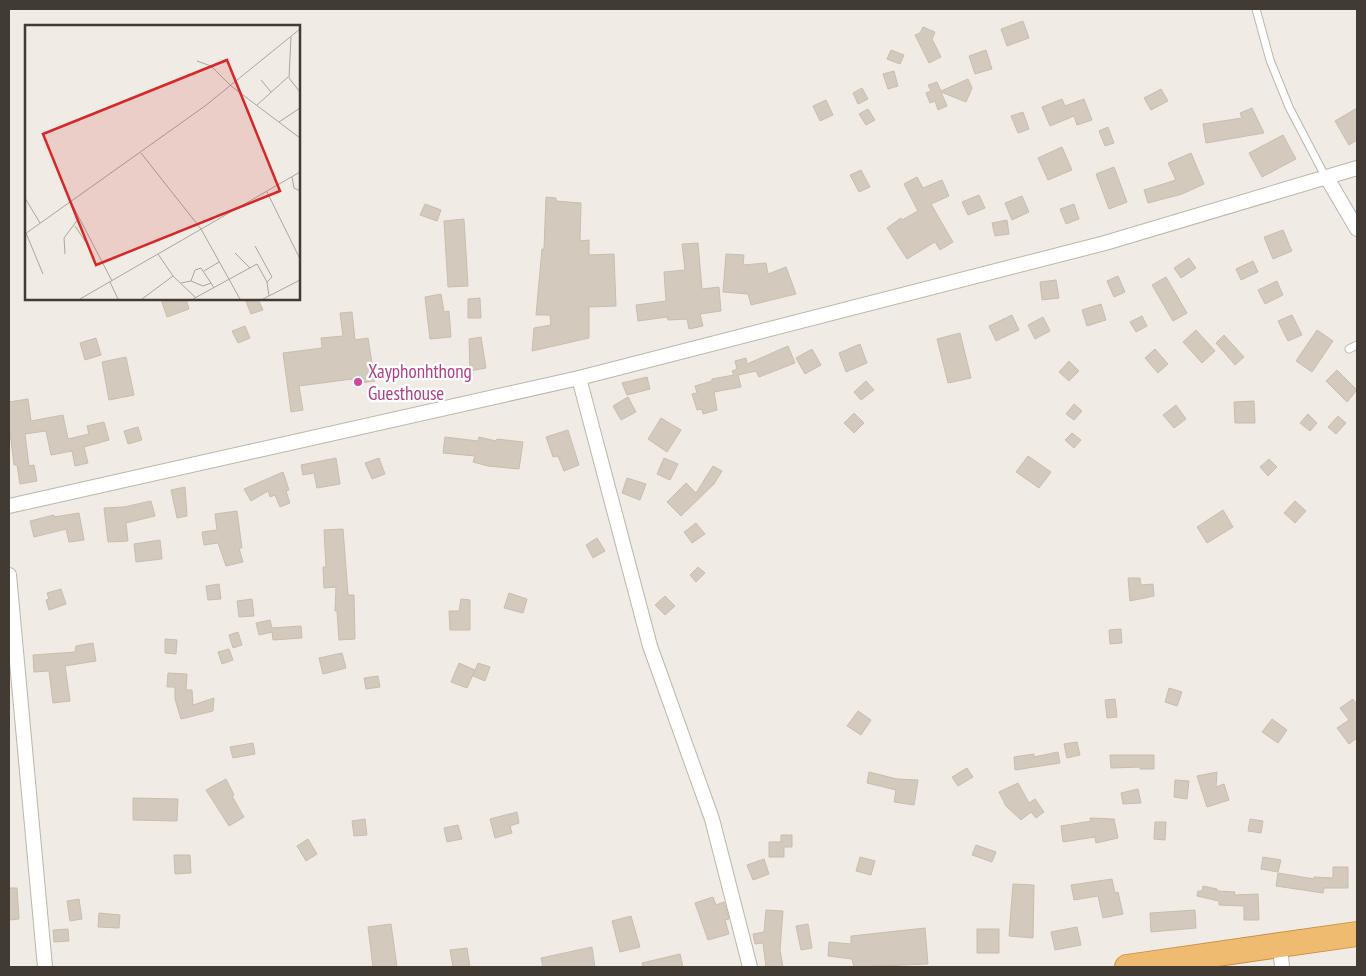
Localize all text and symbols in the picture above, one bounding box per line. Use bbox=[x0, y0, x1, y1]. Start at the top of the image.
inset map bbox=[25, 25, 300, 300]
place label: Xayphonhthong Guesthouse bbox=[368, 359, 472, 405]
marker: Xayphonhthong Guesthouse bbox=[352, 376, 364, 388]

